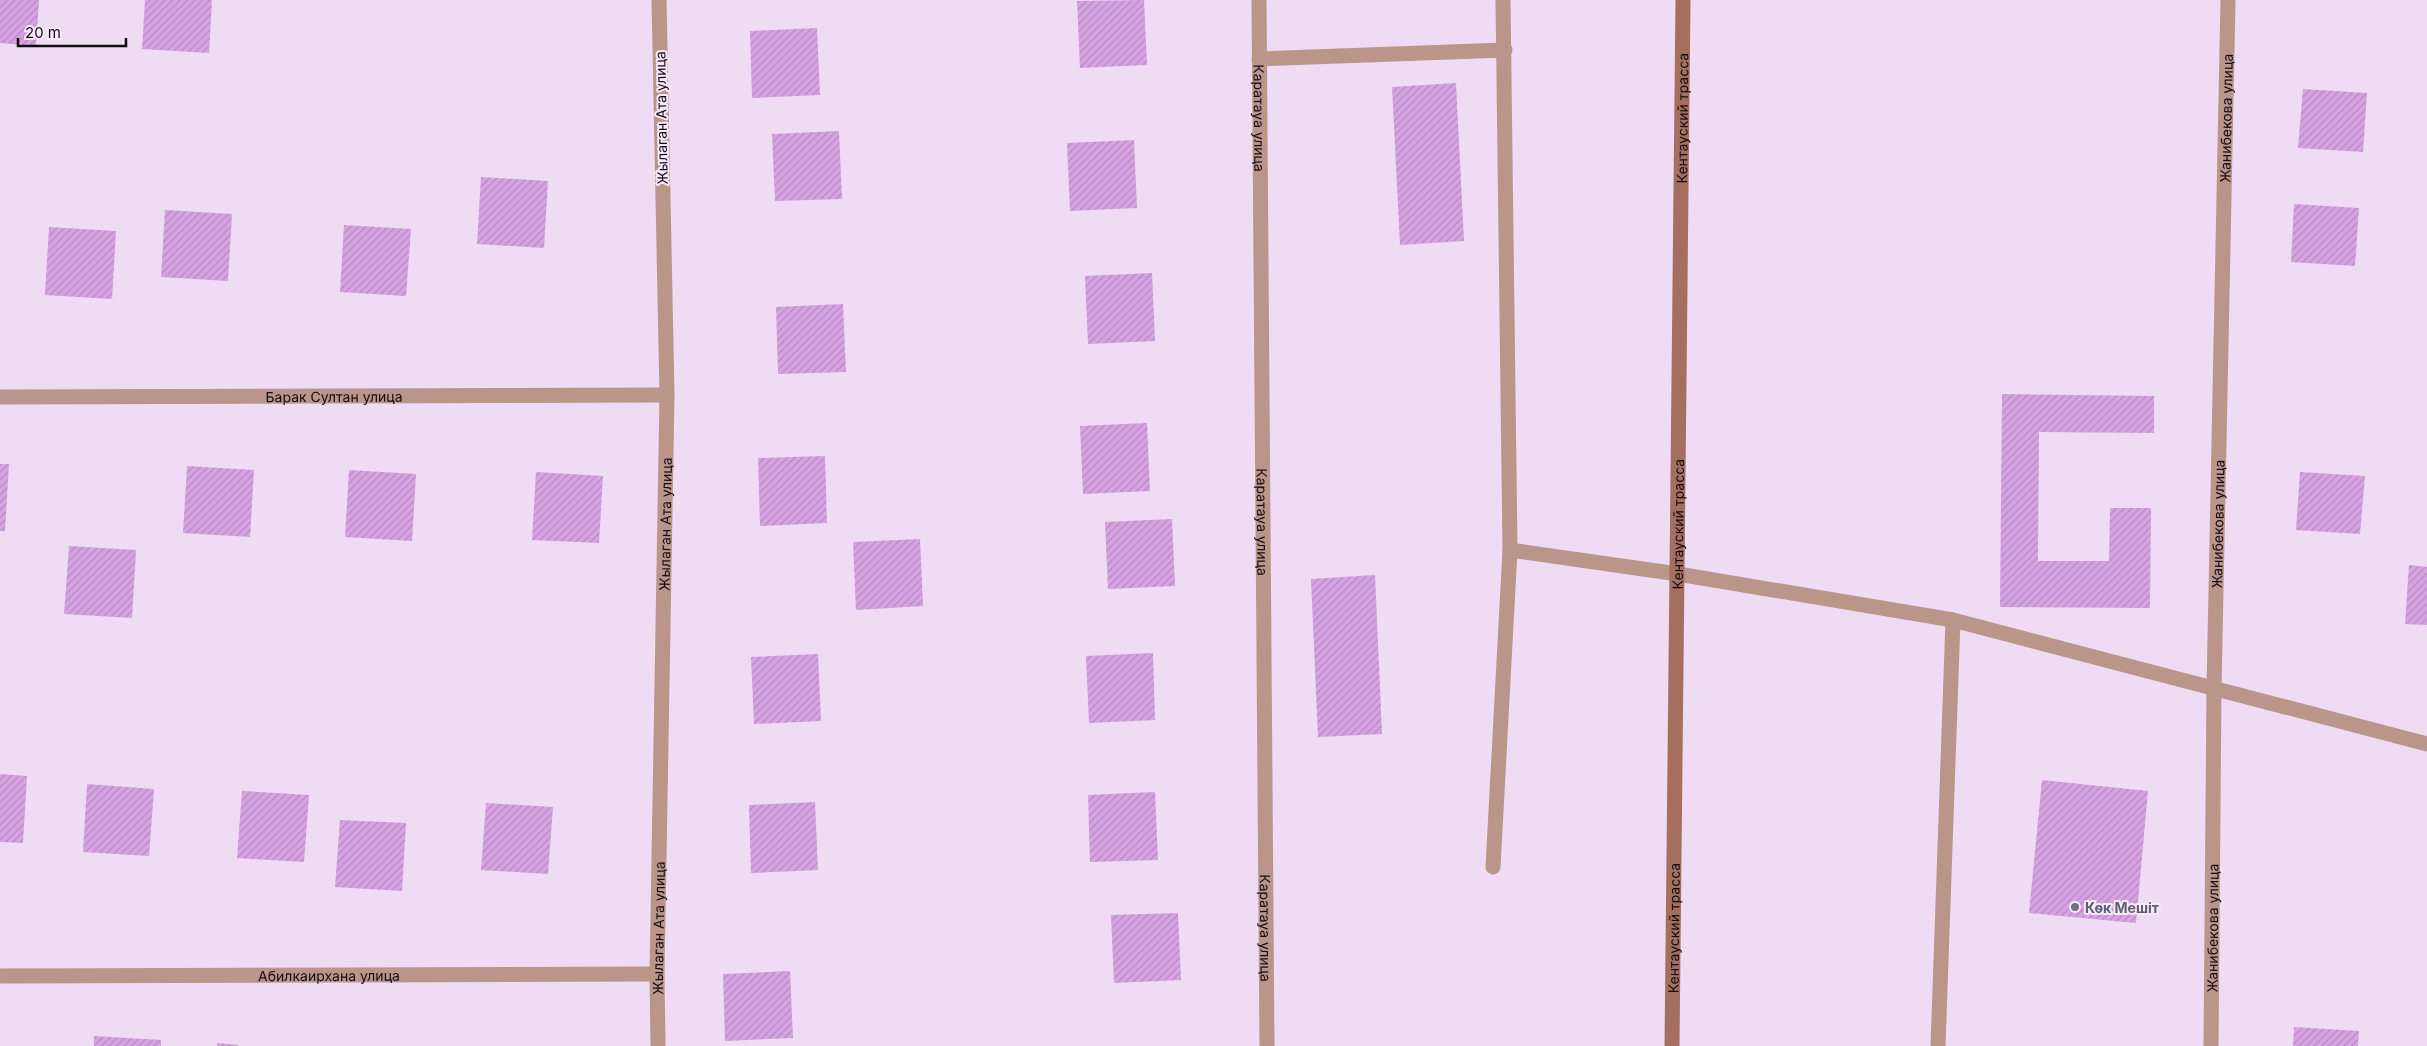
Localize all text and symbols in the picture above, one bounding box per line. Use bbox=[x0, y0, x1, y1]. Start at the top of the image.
scale bar bbox=[18, 15, 125, 47]
text: 20 m bbox=[25, 23, 61, 42]
street label: Жылаган Ата улица bbox=[651, 51, 671, 185]
street label: Кентауский трасса bbox=[1673, 53, 1691, 183]
street label: Жанибекова улица bbox=[2216, 54, 2235, 183]
street label: Каратауа улица bbox=[1251, 64, 1269, 172]
street label: Барак Султан улица bbox=[265, 387, 403, 405]
street label: Жылаган Ата улица bbox=[655, 457, 674, 591]
street label: Кентауский трасса bbox=[1668, 459, 1687, 589]
street label: Жанибекова улица bbox=[2208, 459, 2227, 589]
street label: Каратауа улица bbox=[1254, 468, 1272, 576]
street label: Жылаган Ата улица bbox=[648, 861, 667, 995]
street label: Кентауский трасса bbox=[1664, 863, 1682, 993]
street label: Жанибекова улица bbox=[2203, 864, 2221, 992]
street label: Каратауа улица bbox=[1257, 874, 1275, 982]
place label: Көк Мешіт bbox=[2085, 899, 2159, 916]
marker: Көк Мешіт bbox=[2069, 901, 2081, 913]
street label: Абилкаирхана улица bbox=[258, 966, 400, 984]

